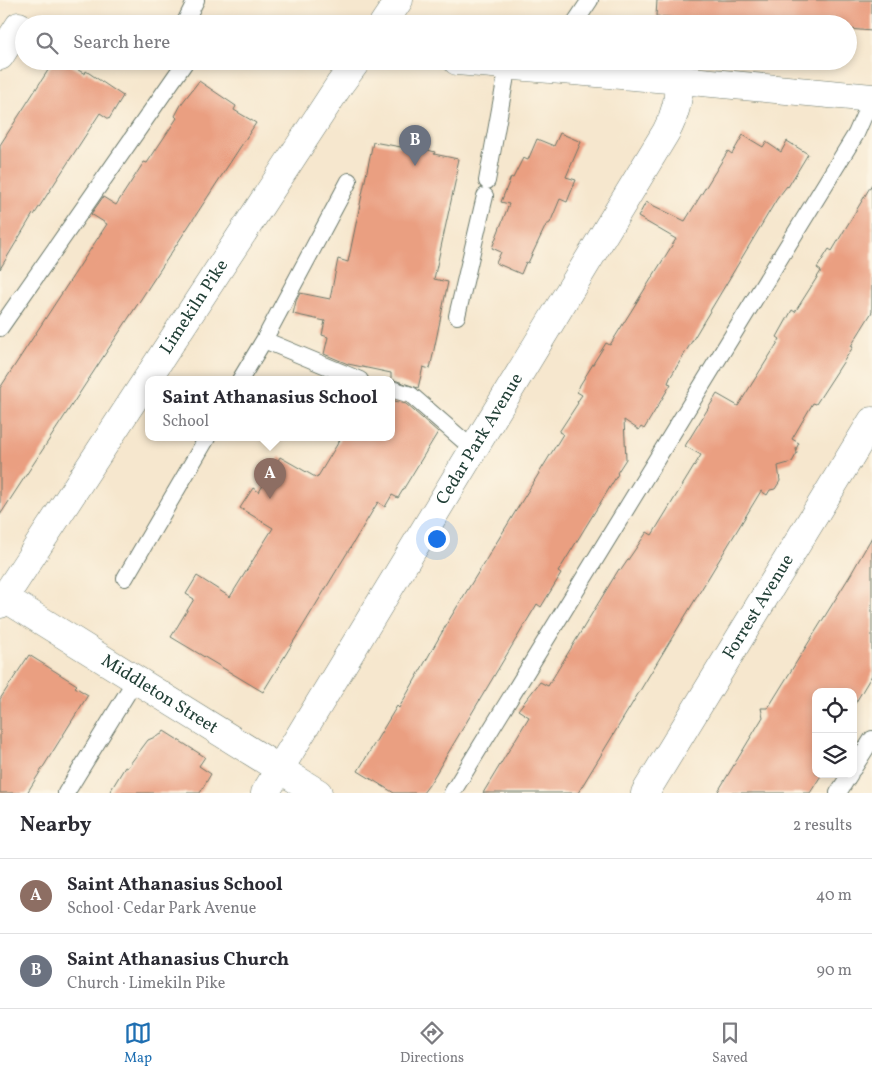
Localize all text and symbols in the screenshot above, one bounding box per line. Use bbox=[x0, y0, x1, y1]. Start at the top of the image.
search box bbox=[15, 15, 857, 70]
icon: search bbox=[33, 29, 61, 57]
text: Search here bbox=[73, 30, 170, 56]
pin: B bbox=[399, 125, 431, 166]
street label: Limekiln Pike bbox=[154, 254, 235, 359]
street label: Cedar Park Avenue bbox=[430, 368, 529, 510]
popup bbox=[145, 376, 395, 441]
text: Saint Athanasius School bbox=[162, 385, 378, 411]
text: School bbox=[162, 411, 209, 433]
pin: A bbox=[254, 458, 286, 499]
your location bbox=[424, 526, 450, 552]
street label: Forrest Avenue bbox=[717, 550, 800, 664]
street label: Middleton Street bbox=[96, 648, 223, 740]
map controls bbox=[812, 688, 857, 778]
button: locate bbox=[812, 688, 857, 733]
button: layers bbox=[812, 733, 857, 778]
text: Nearby bbox=[20, 811, 91, 840]
text: 2 results bbox=[793, 815, 852, 837]
text: Saint Athanasius School bbox=[67, 872, 283, 898]
text: A bbox=[30, 885, 42, 907]
text: 40 m bbox=[816, 885, 852, 907]
text: School · Cedar Park Avenue bbox=[67, 898, 256, 920]
text: Saint Athanasius Church bbox=[67, 947, 289, 973]
text: B bbox=[31, 960, 41, 982]
text: 90 m bbox=[816, 960, 852, 982]
text: Church · Limekiln Pike bbox=[67, 973, 225, 995]
tab: Map bbox=[124, 1019, 152, 1068]
tab: Directions bbox=[400, 1019, 464, 1068]
tab: Saved bbox=[712, 1019, 748, 1068]

